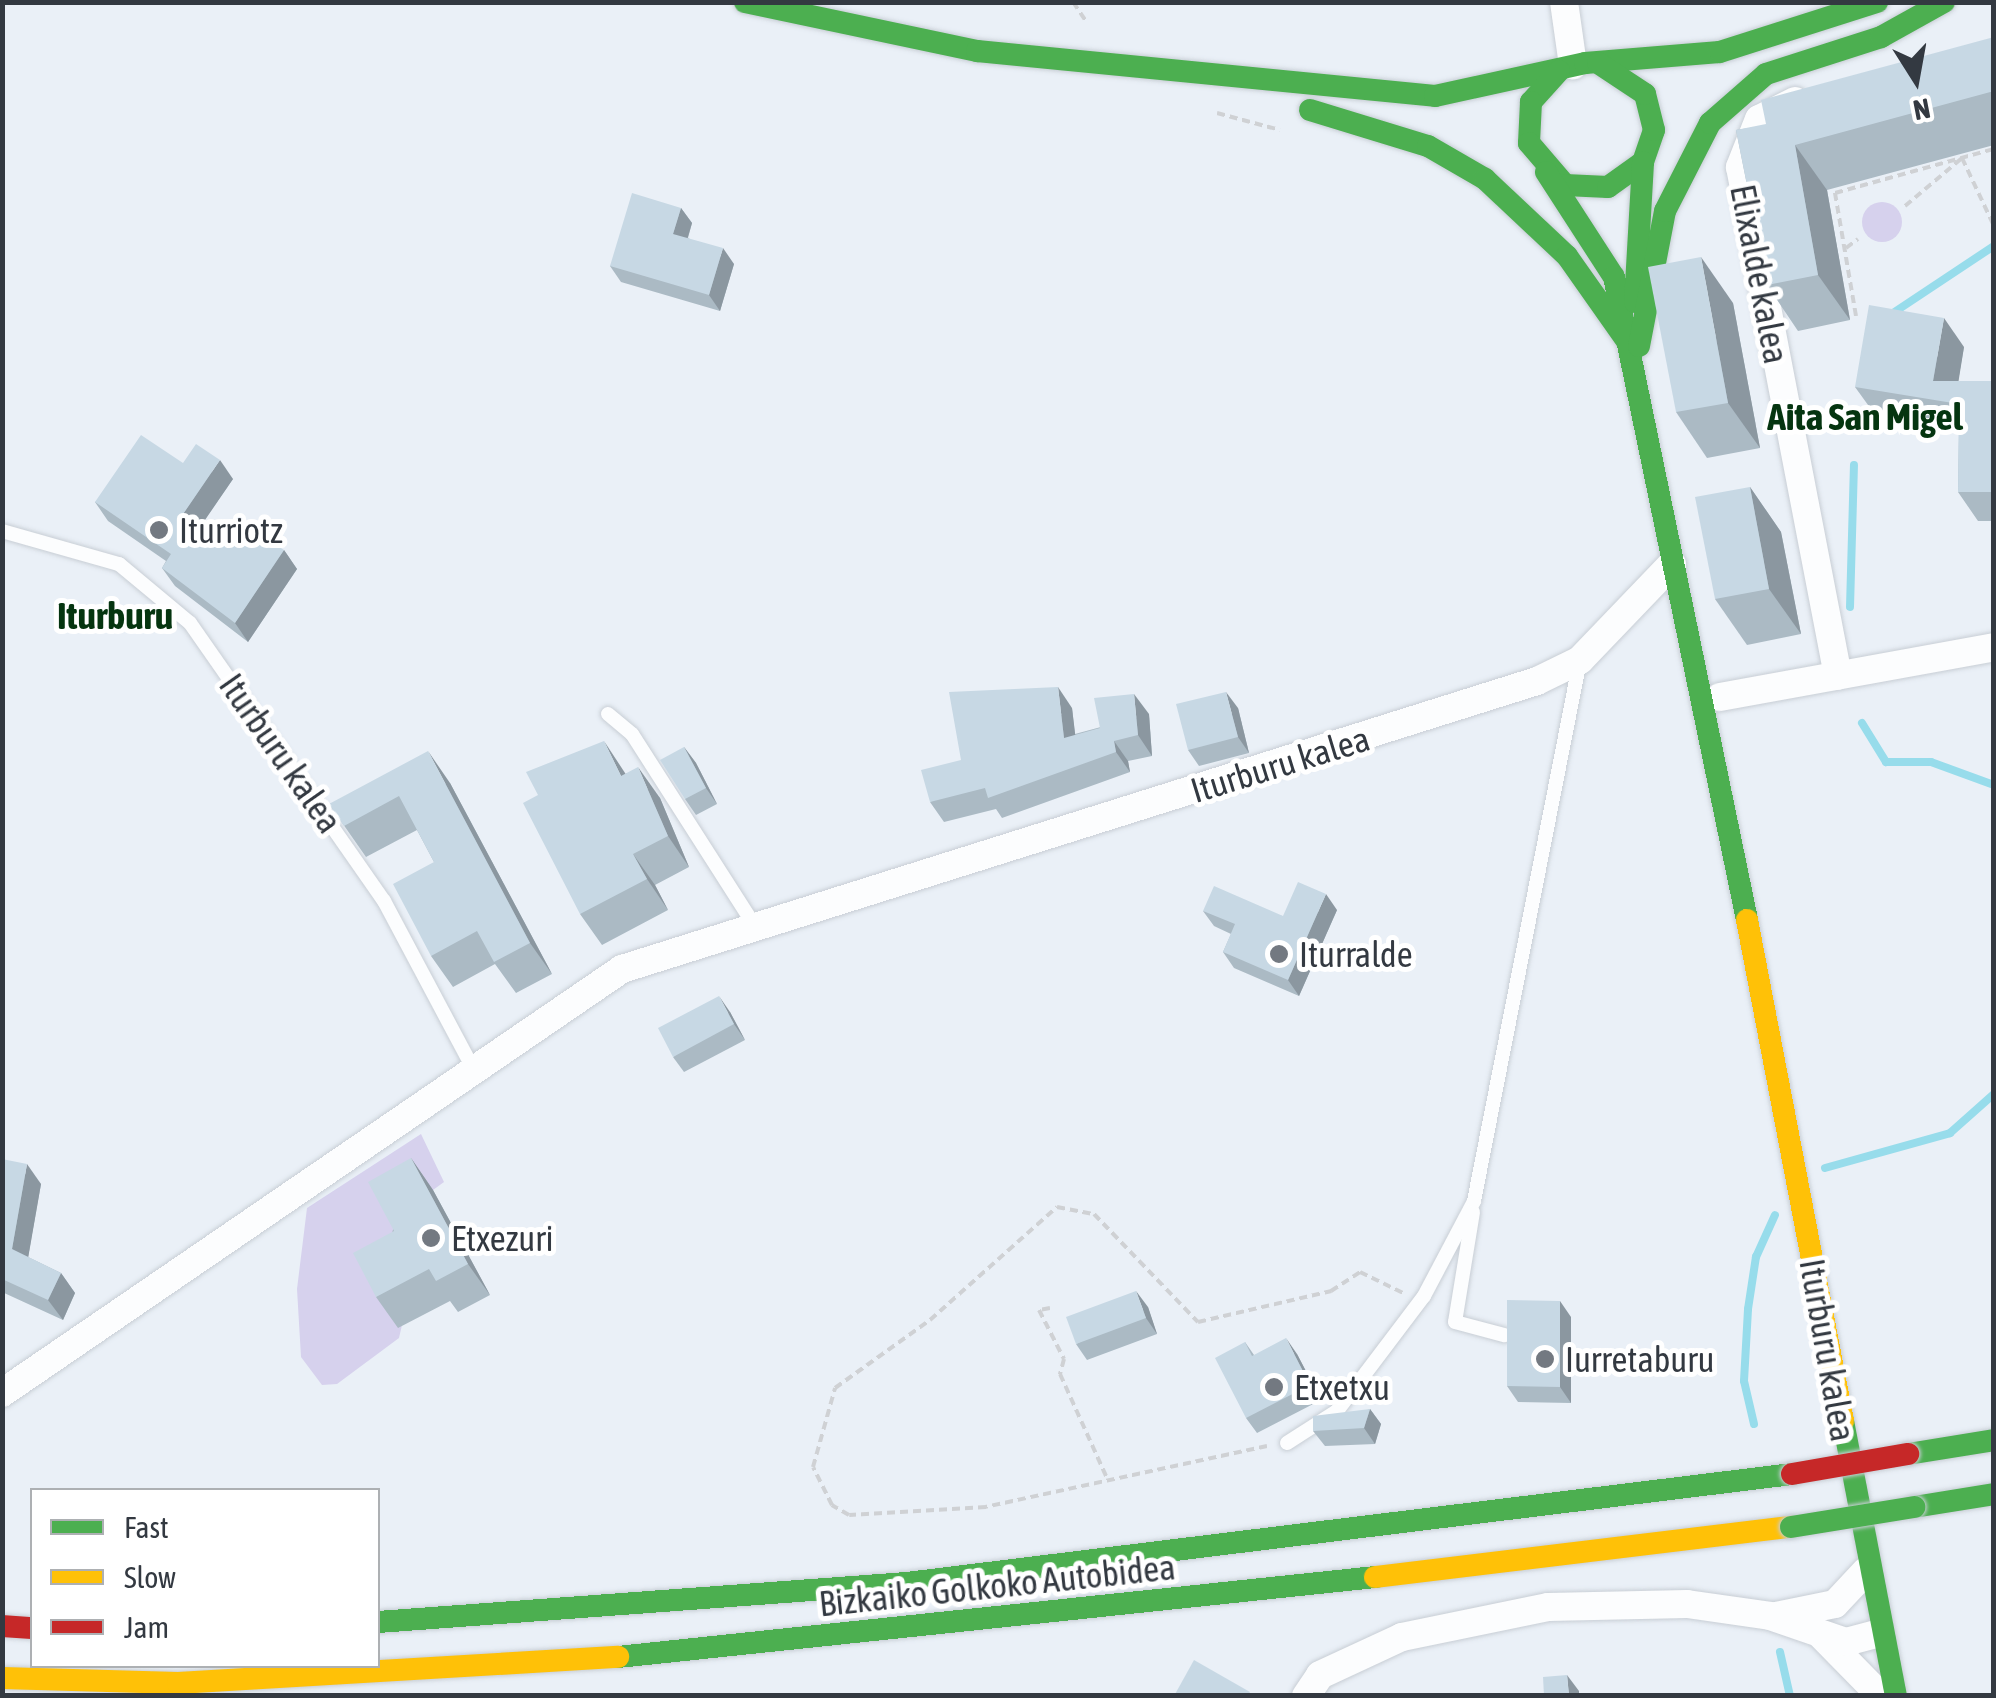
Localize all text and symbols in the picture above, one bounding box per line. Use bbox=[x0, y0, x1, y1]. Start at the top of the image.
north arrow bbox=[1866, 30, 1966, 130]
text: N bbox=[1911, 92, 1933, 127]
street label: Elixalde kalea bbox=[1722, 181, 1798, 367]
district label: Aita San Migel bbox=[1767, 394, 1963, 440]
place label: Iturriotz bbox=[179, 509, 283, 551]
marker: Iturriotz bbox=[148, 519, 170, 541]
district label: Iturburu bbox=[57, 593, 173, 639]
street label: Iturburu kalea bbox=[211, 665, 351, 841]
street label: Iturburu kalea bbox=[1186, 717, 1374, 811]
place label: Iturralde bbox=[1299, 933, 1413, 975]
marker: Iturralde bbox=[1268, 943, 1290, 965]
place label: Etxezuri bbox=[451, 1217, 554, 1259]
marker: Etxezuri bbox=[420, 1227, 442, 1249]
street label: Iturburu kalea bbox=[1791, 1255, 1865, 1445]
place label: Iurretaburu bbox=[1565, 1338, 1714, 1380]
marker: Iurretaburu bbox=[1534, 1348, 1556, 1370]
place label: Etxetxu bbox=[1294, 1366, 1390, 1408]
marker: Etxetxu bbox=[1263, 1376, 1285, 1398]
legend bbox=[30, 1488, 380, 1668]
text: Fast bbox=[124, 1510, 169, 1544]
street label: Bizkaiko Golkoko Autobidea bbox=[817, 1545, 1177, 1625]
text: Slow bbox=[124, 1560, 176, 1594]
text: Jam bbox=[124, 1610, 169, 1644]

